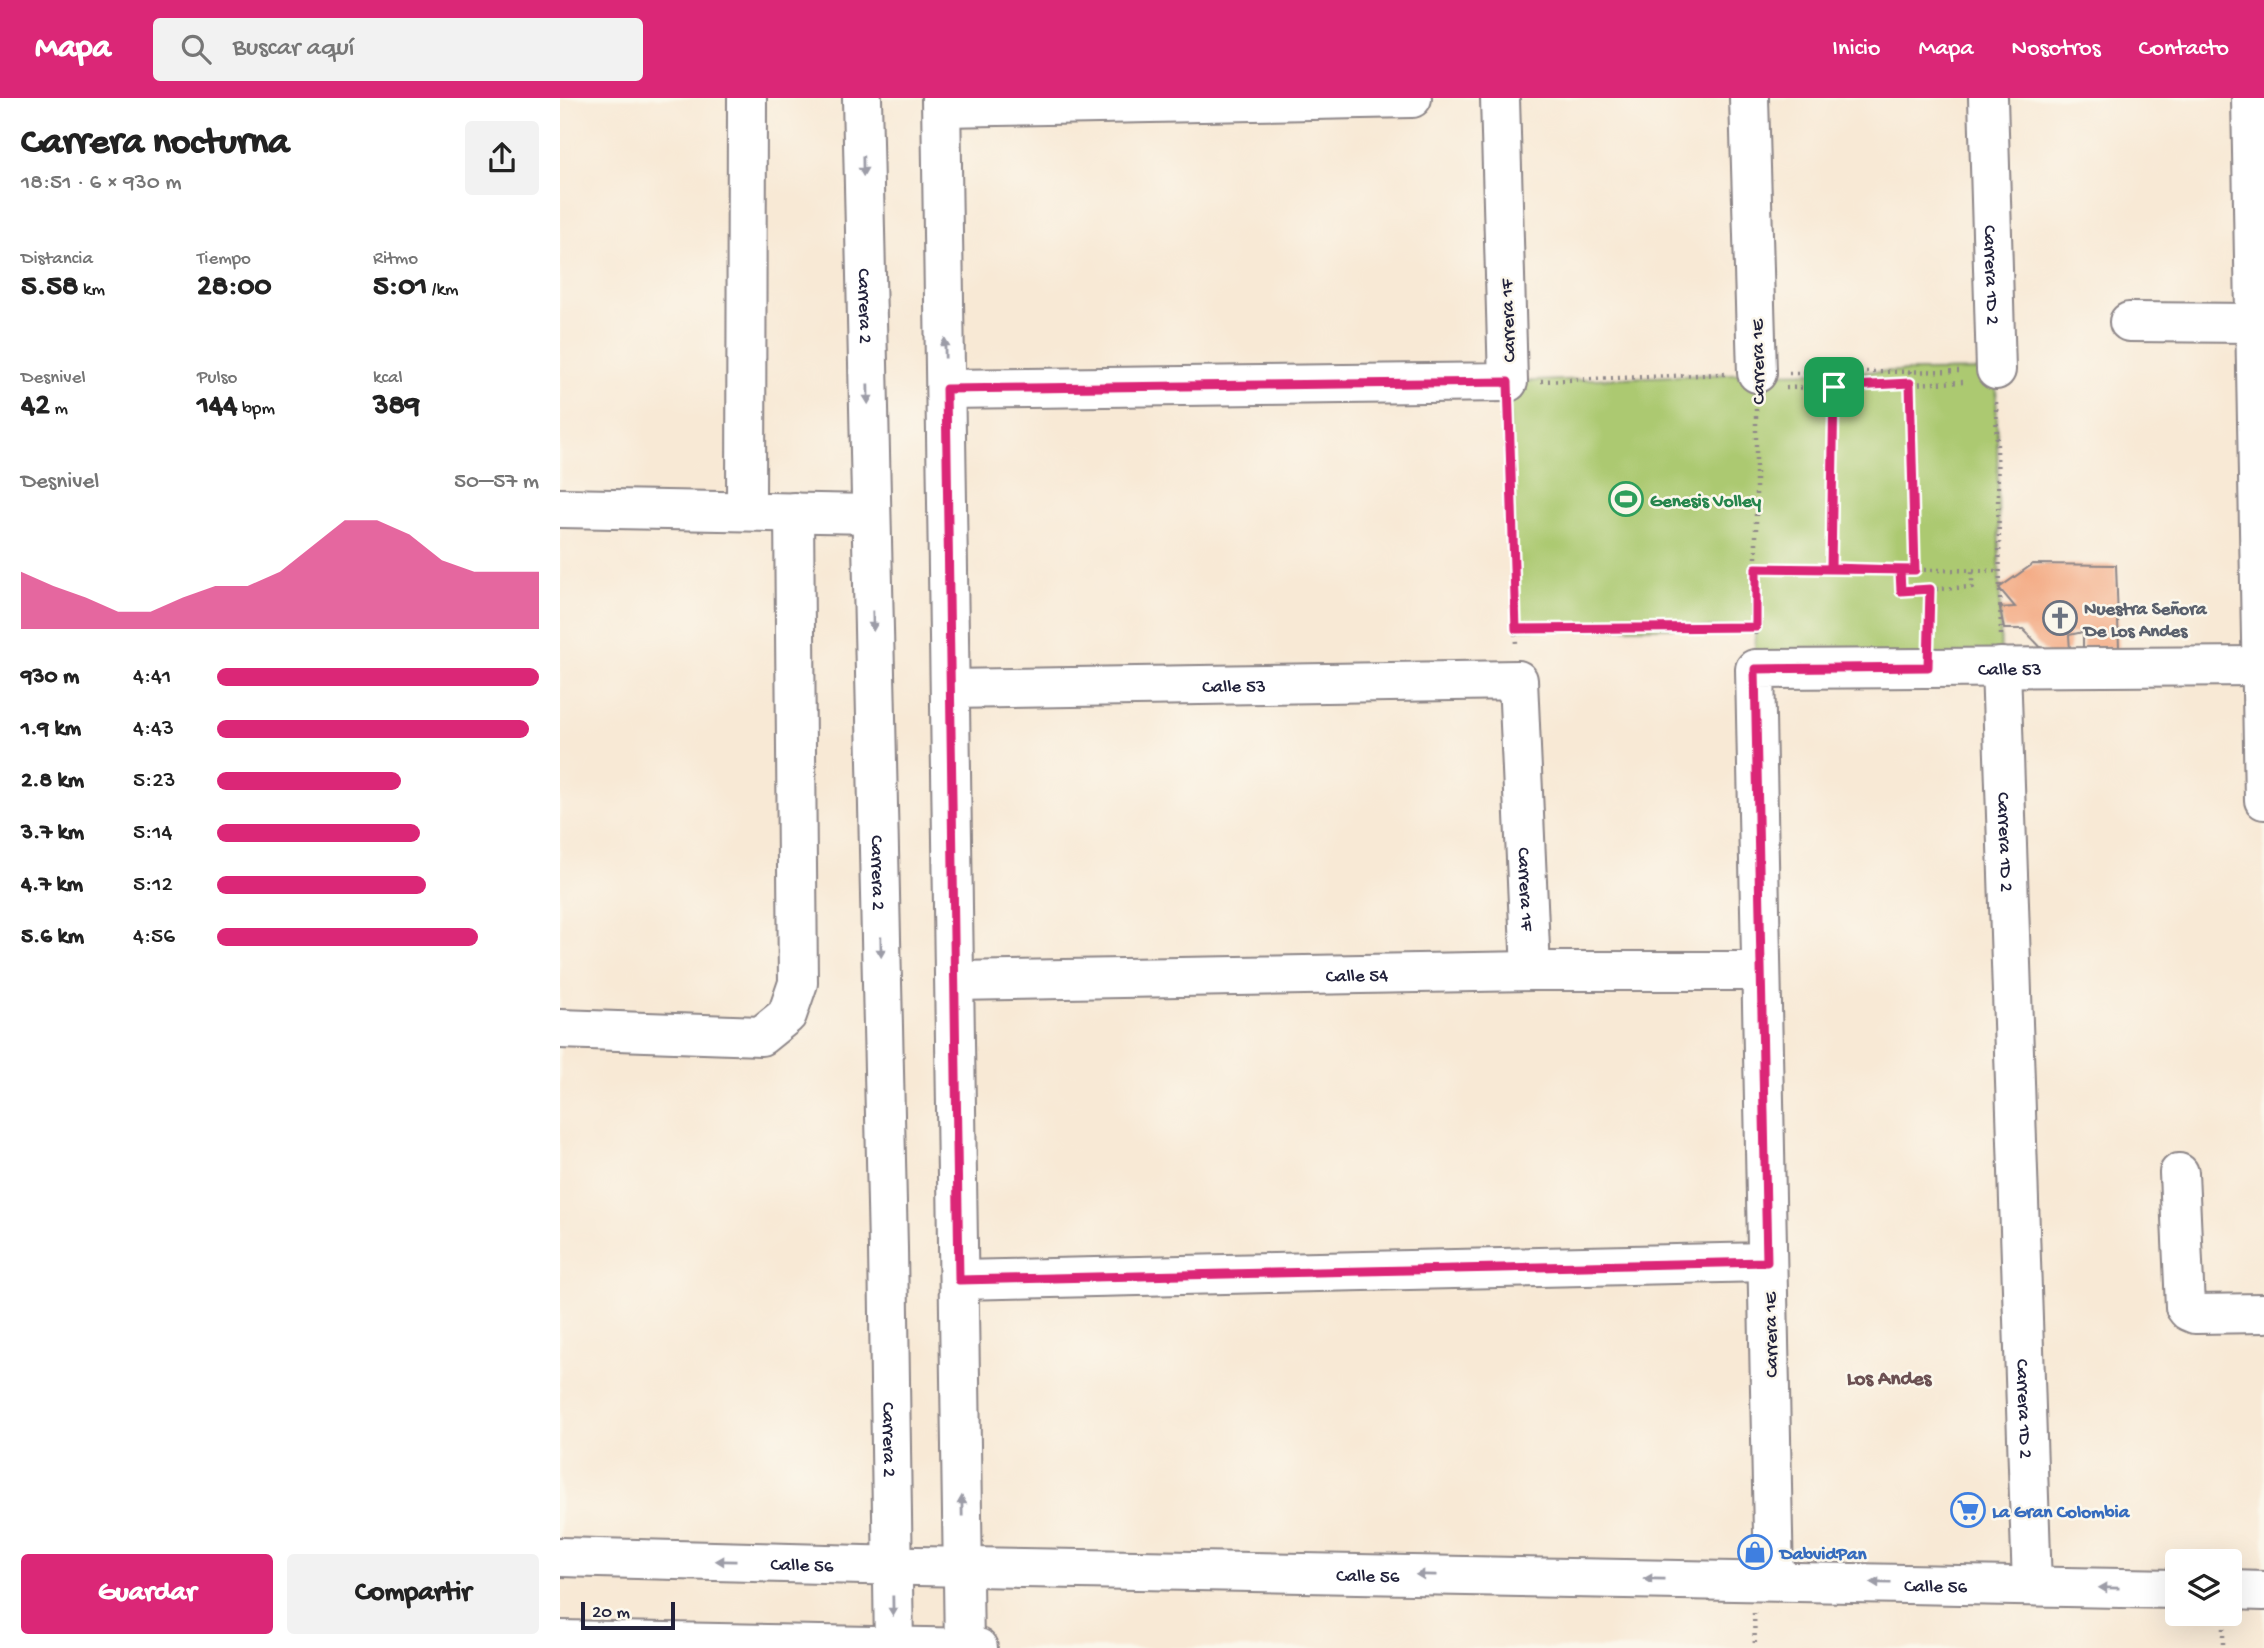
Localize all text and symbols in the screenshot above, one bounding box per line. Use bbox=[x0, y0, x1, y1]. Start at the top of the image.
search box bbox=[153, 18, 643, 81]
text: Mapa bbox=[35, 30, 111, 68]
icon: search bbox=[177, 30, 215, 68]
text: Buscar aquí bbox=[233, 34, 354, 65]
text: Inicio bbox=[1832, 35, 1880, 64]
text: Mapa bbox=[1918, 35, 1974, 64]
text: Nosotros bbox=[2012, 35, 2101, 64]
text: Contacto bbox=[2139, 35, 2229, 64]
button: share bbox=[465, 121, 539, 195]
text: Carrera nocturna bbox=[21, 122, 289, 166]
one-way arrow bbox=[858, 155, 869, 177]
text: 18:51 · 6 × 930 m bbox=[21, 170, 182, 197]
street label: Carrera 1D 2 bbox=[1977, 225, 2003, 325]
text: Distancia bbox=[21, 248, 93, 271]
text: Tiempo bbox=[197, 248, 251, 271]
text: Ritmo bbox=[373, 248, 418, 271]
street label: Carrera 2 bbox=[851, 268, 876, 344]
text: 5.58 bbox=[21, 271, 78, 306]
text: 28:00 bbox=[197, 271, 272, 306]
text: 5:01 bbox=[373, 271, 427, 306]
street label: Carrera 1F bbox=[1497, 278, 1522, 363]
text: km bbox=[78, 279, 105, 302]
text: /km bbox=[427, 279, 458, 302]
street label: Carrera 1E bbox=[1747, 318, 1772, 405]
one-way arrow bbox=[939, 337, 951, 359]
pin bbox=[1804, 357, 1864, 417]
text: Desnivel bbox=[21, 367, 86, 390]
text: Pulso bbox=[197, 367, 237, 390]
text: kcal bbox=[373, 367, 403, 390]
icon: arrive bbox=[1815, 368, 1853, 406]
one-way arrow bbox=[863, 383, 874, 405]
text: 42 bbox=[21, 390, 50, 425]
text: 144 bbox=[197, 390, 238, 425]
text: 389 bbox=[373, 390, 420, 425]
text: m bbox=[50, 398, 68, 421]
text: bpm bbox=[238, 398, 275, 421]
text: Desnivel bbox=[21, 469, 99, 496]
text: 50–57 m bbox=[454, 469, 539, 496]
sports icon: Genesis Volley bbox=[1607, 480, 1645, 518]
place label: Genesis Volley bbox=[1650, 491, 1762, 514]
church icon: Nuestra Señora De Los Andes bbox=[2041, 599, 2079, 637]
place label: Nuestra Señora De Los Andes bbox=[2082, 599, 2208, 644]
one-way arrow bbox=[868, 610, 879, 632]
street label: Calle 53 bbox=[1978, 659, 2042, 683]
text: 930 m bbox=[21, 664, 79, 691]
text: 4:41 bbox=[133, 664, 171, 691]
street label: Calle 53 bbox=[1202, 676, 1266, 700]
text: 1.9 km bbox=[21, 716, 81, 743]
text: 4:43 bbox=[133, 716, 174, 743]
text: 2.8 km bbox=[21, 768, 84, 795]
text: 5:23 bbox=[133, 768, 176, 795]
street label: Carrera 1D 2 bbox=[1990, 792, 2017, 892]
text: 3.7 km bbox=[21, 820, 84, 847]
text: 5:14 bbox=[133, 820, 173, 847]
street label: Carrera 2 bbox=[864, 835, 888, 911]
street label: Carrera 1F bbox=[1510, 847, 1537, 932]
text: 4.7 km bbox=[21, 872, 83, 899]
text: 5:12 bbox=[133, 872, 173, 899]
text: 5.6 km bbox=[21, 924, 84, 951]
text: 4:56 bbox=[133, 924, 175, 951]
one-way arrow bbox=[875, 936, 887, 958]
street label: Calle 54 bbox=[1326, 965, 1388, 990]
street label: Carrera 1E bbox=[1760, 1291, 1785, 1378]
street label: Carrera 1D 2 bbox=[2009, 1358, 2036, 1459]
district label: Los Andes bbox=[1847, 1368, 1933, 1393]
street label: Carrera 2 bbox=[875, 1402, 899, 1478]
supermarket icon: La Gran Colombia bbox=[1949, 1491, 1987, 1529]
one-way arrow bbox=[956, 1495, 968, 1517]
place label: La Gran Colombia bbox=[1992, 1502, 2131, 1525]
shop icon: DabvidPan bbox=[1736, 1533, 1774, 1571]
place label: DabvidPan bbox=[1778, 1544, 1868, 1567]
map controls bbox=[2165, 1549, 2242, 1626]
button: layers bbox=[2165, 1549, 2242, 1626]
button: Guardar bbox=[21, 1554, 273, 1634]
button: Compartir bbox=[287, 1554, 539, 1634]
street label: Calle 56 bbox=[770, 1555, 834, 1579]
one-way arrow bbox=[715, 1556, 737, 1567]
street label: Calle 56 bbox=[1336, 1566, 1400, 1590]
one-way arrow bbox=[1415, 1569, 1437, 1580]
one-way arrow bbox=[1643, 1573, 1665, 1585]
street label: Calle 56 bbox=[1904, 1576, 1968, 1600]
one-way arrow bbox=[1870, 1578, 1892, 1589]
one-way arrow bbox=[2098, 1582, 2120, 1594]
one-way arrow bbox=[887, 1596, 899, 1618]
scale bar bbox=[581, 1599, 676, 1631]
text: 20 m bbox=[592, 1602, 630, 1625]

